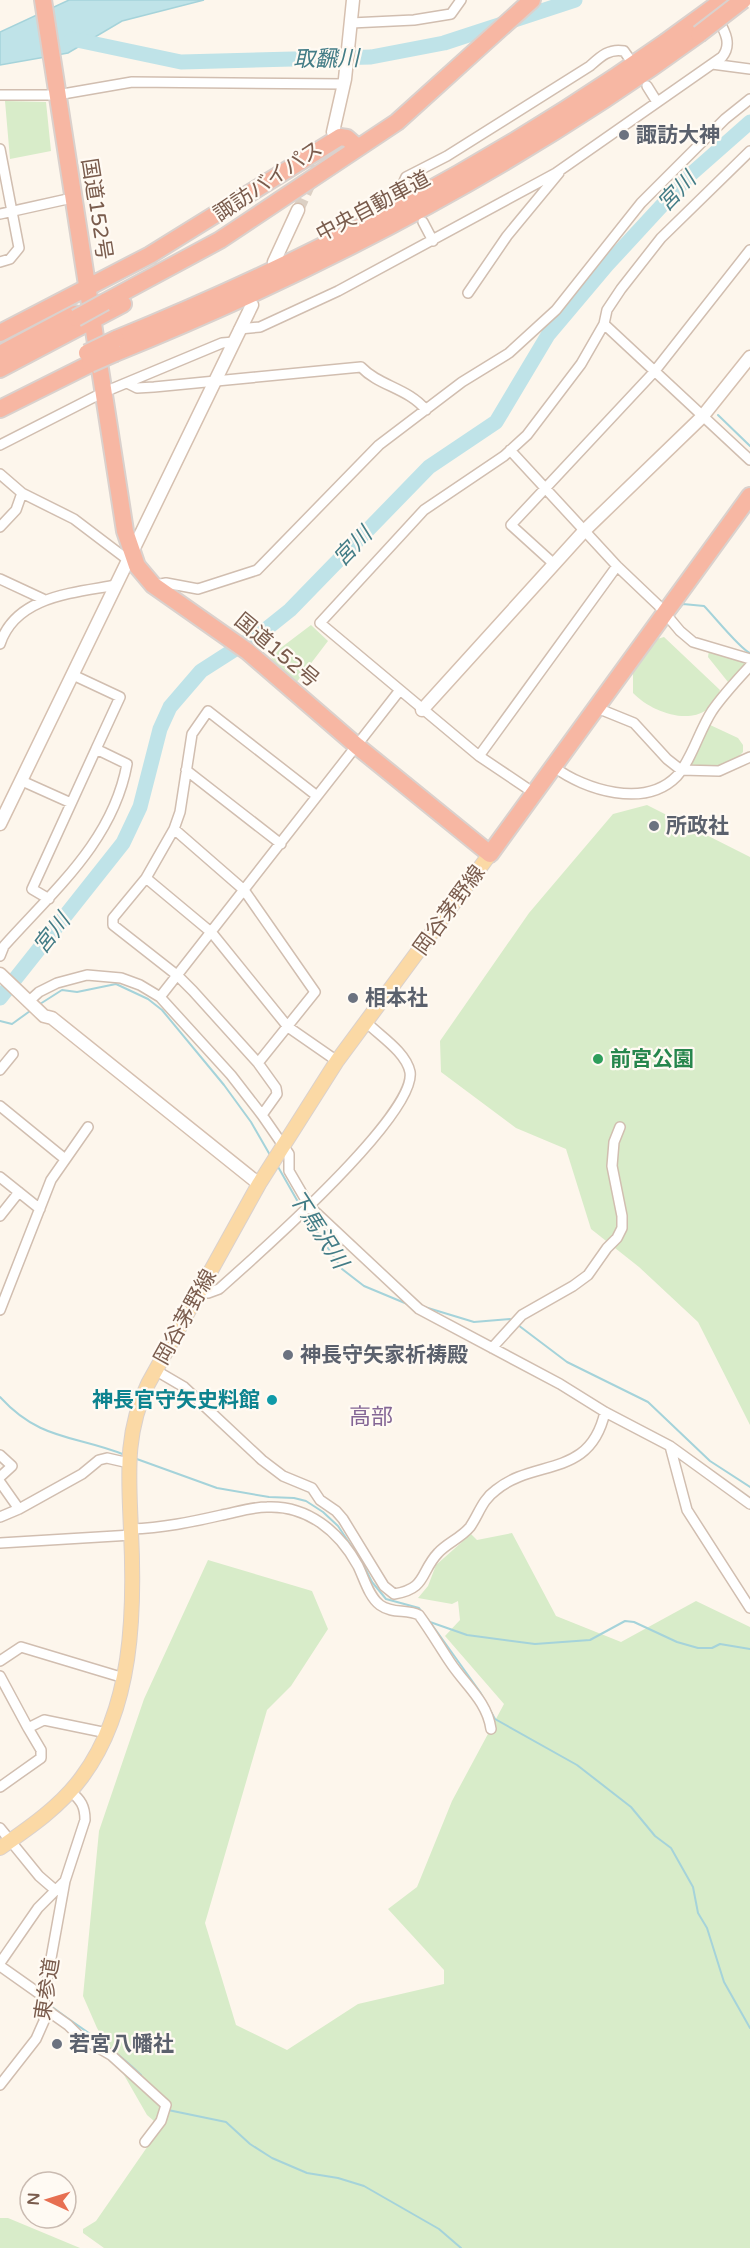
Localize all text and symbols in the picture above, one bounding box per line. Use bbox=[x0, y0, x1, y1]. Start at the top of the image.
water label: 取飜川 bbox=[293, 45, 361, 73]
place label: 諏訪大神 bbox=[636, 123, 720, 148]
marker: 諏訪大神 bbox=[617, 128, 631, 142]
street label: 諏訪バイパス bbox=[209, 136, 327, 227]
street label: 国道152号 bbox=[76, 156, 117, 262]
water label: 宮川 bbox=[652, 165, 703, 217]
street label: 中央自動車道 bbox=[312, 166, 435, 247]
water label: 宮川 bbox=[328, 520, 379, 572]
street label: 国道152号 bbox=[229, 608, 324, 693]
place label: 所政社 bbox=[666, 814, 729, 839]
marker: 所政社 bbox=[647, 819, 661, 833]
street label: 岡谷茅野線 bbox=[408, 860, 490, 960]
water label: 宮川 bbox=[28, 907, 77, 959]
place label: 相本社 bbox=[365, 986, 428, 1011]
marker: 相本社 bbox=[346, 991, 360, 1005]
place label: 前宮公園 bbox=[610, 1047, 694, 1072]
marker: 前宮公園 bbox=[591, 1052, 605, 1066]
water label: 下馬沢川 bbox=[283, 1186, 354, 1275]
street label: 岡谷茅野線 bbox=[149, 1265, 222, 1369]
place label: 神長守矢家祈祷殿 bbox=[300, 1343, 468, 1368]
marker: 神長守矢家祈祷殿 bbox=[281, 1348, 295, 1362]
place label: 神長官守矢史料館 bbox=[92, 1388, 260, 1413]
marker: 神長官守矢史料館 bbox=[265, 1393, 279, 1407]
district label: 高部 bbox=[349, 1404, 393, 1430]
street label: 東参道 bbox=[30, 1956, 65, 2022]
place label: 若宮八幡社 bbox=[69, 2032, 174, 2057]
marker: 若宮八幡社 bbox=[50, 2037, 64, 2051]
north arrow bbox=[18, 2170, 78, 2230]
text: N bbox=[24, 2192, 44, 2206]

